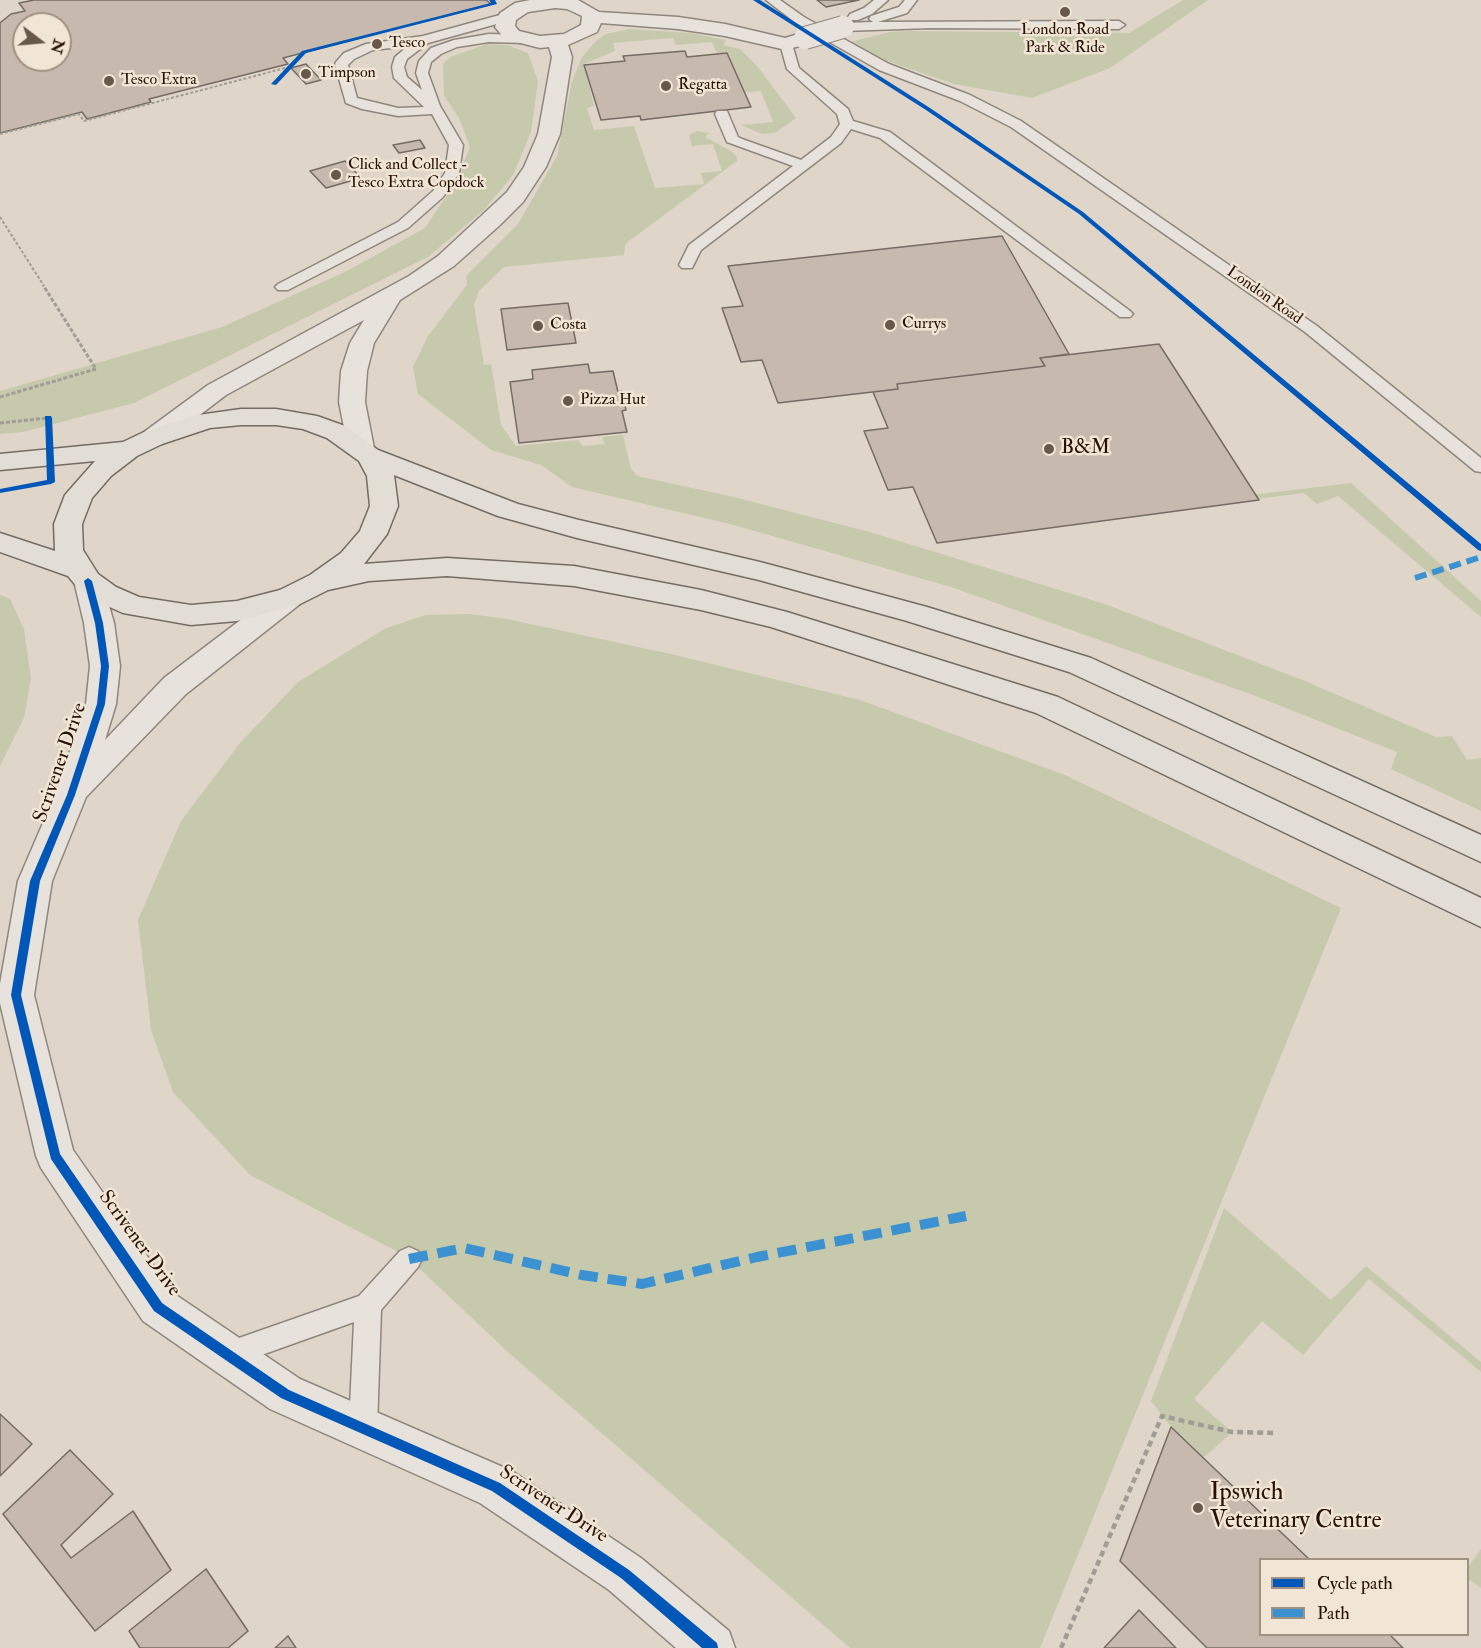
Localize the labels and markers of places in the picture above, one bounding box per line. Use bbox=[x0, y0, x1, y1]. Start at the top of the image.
marker: London Road Park & Ride bbox=[1058, 5, 1072, 19]
place label: London Road Park & Ride bbox=[1021, 21, 1109, 59]
place label: Tesco bbox=[389, 34, 425, 54]
marker: Tesco bbox=[370, 37, 384, 51]
place label: Timpson bbox=[318, 64, 376, 84]
marker: Timpson bbox=[299, 67, 313, 81]
place label: Tesco Extra bbox=[121, 71, 197, 91]
marker: Tesco Extra bbox=[102, 74, 116, 88]
place label: Regatta bbox=[678, 76, 727, 96]
marker: Regatta bbox=[659, 79, 673, 93]
place label: Click and Collect - Tesco Extra Copdock bbox=[348, 156, 484, 194]
marker: Click and Collect - Tesco Extra Copdock bbox=[329, 168, 343, 182]
place label: Currys bbox=[902, 315, 946, 335]
place label: Costa bbox=[550, 316, 587, 336]
marker: Currys bbox=[883, 318, 897, 332]
marker: Costa bbox=[531, 319, 545, 333]
place label: Pizza Hut bbox=[580, 391, 645, 411]
marker: Pizza Hut bbox=[561, 394, 575, 408]
place label: B&M bbox=[1061, 437, 1110, 461]
marker: B&M bbox=[1042, 442, 1056, 456]
place label: Ipswich Veterinary Centre bbox=[1210, 1480, 1381, 1536]
marker: Ipswich Veterinary Centre bbox=[1191, 1501, 1205, 1515]

